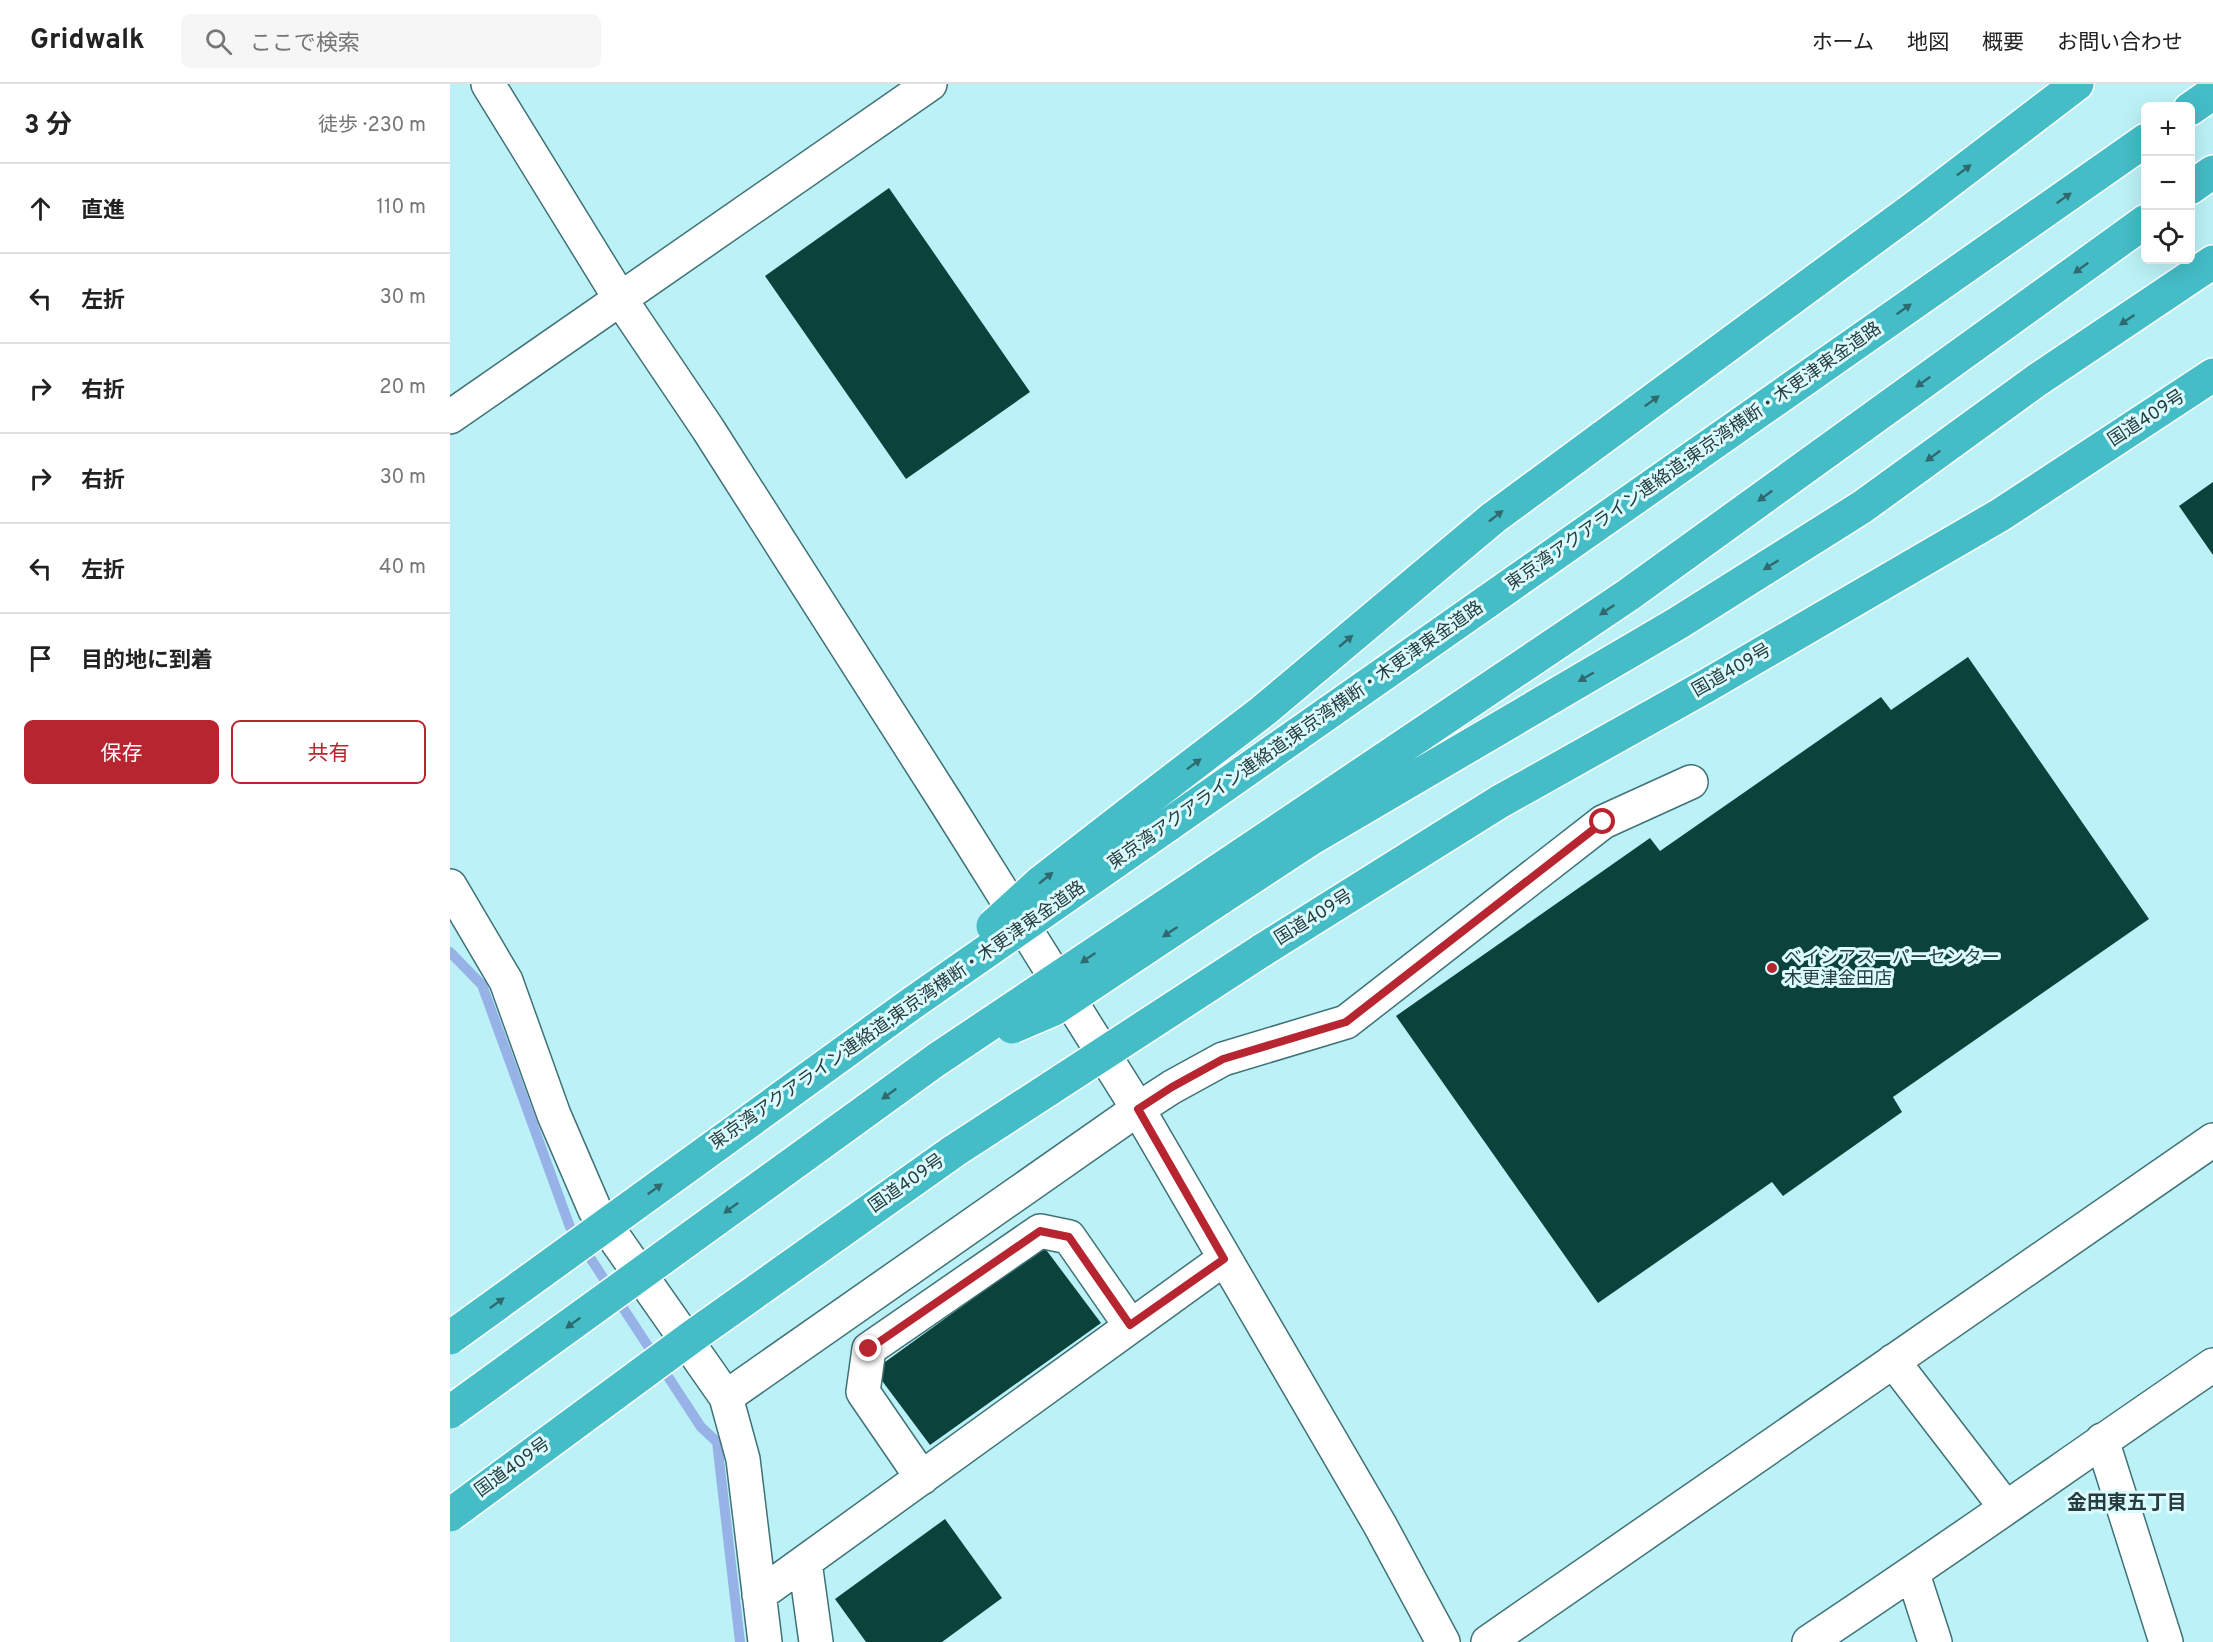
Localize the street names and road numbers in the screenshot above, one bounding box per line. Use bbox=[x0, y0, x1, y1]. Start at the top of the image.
street label: 東京湾アクアライン連絡道;東京湾横断・木更津東金道路 bbox=[1502, 318, 1886, 596]
street label: 国道409号 bbox=[2104, 386, 2190, 452]
street label: 東京湾アクアライン連絡道;東京湾横断・木更津東金道路 bbox=[1104, 597, 1488, 875]
street label: 国道409号 bbox=[1688, 639, 1776, 703]
street label: 東京湾アクアライン連絡道;東京湾横断・木更津東金道路 bbox=[706, 877, 1090, 1155]
street label: 国道409号 bbox=[1271, 885, 1357, 951]
street label: 国道409号 bbox=[865, 1149, 949, 1219]
street label: 国道409号 bbox=[471, 1433, 555, 1503]

